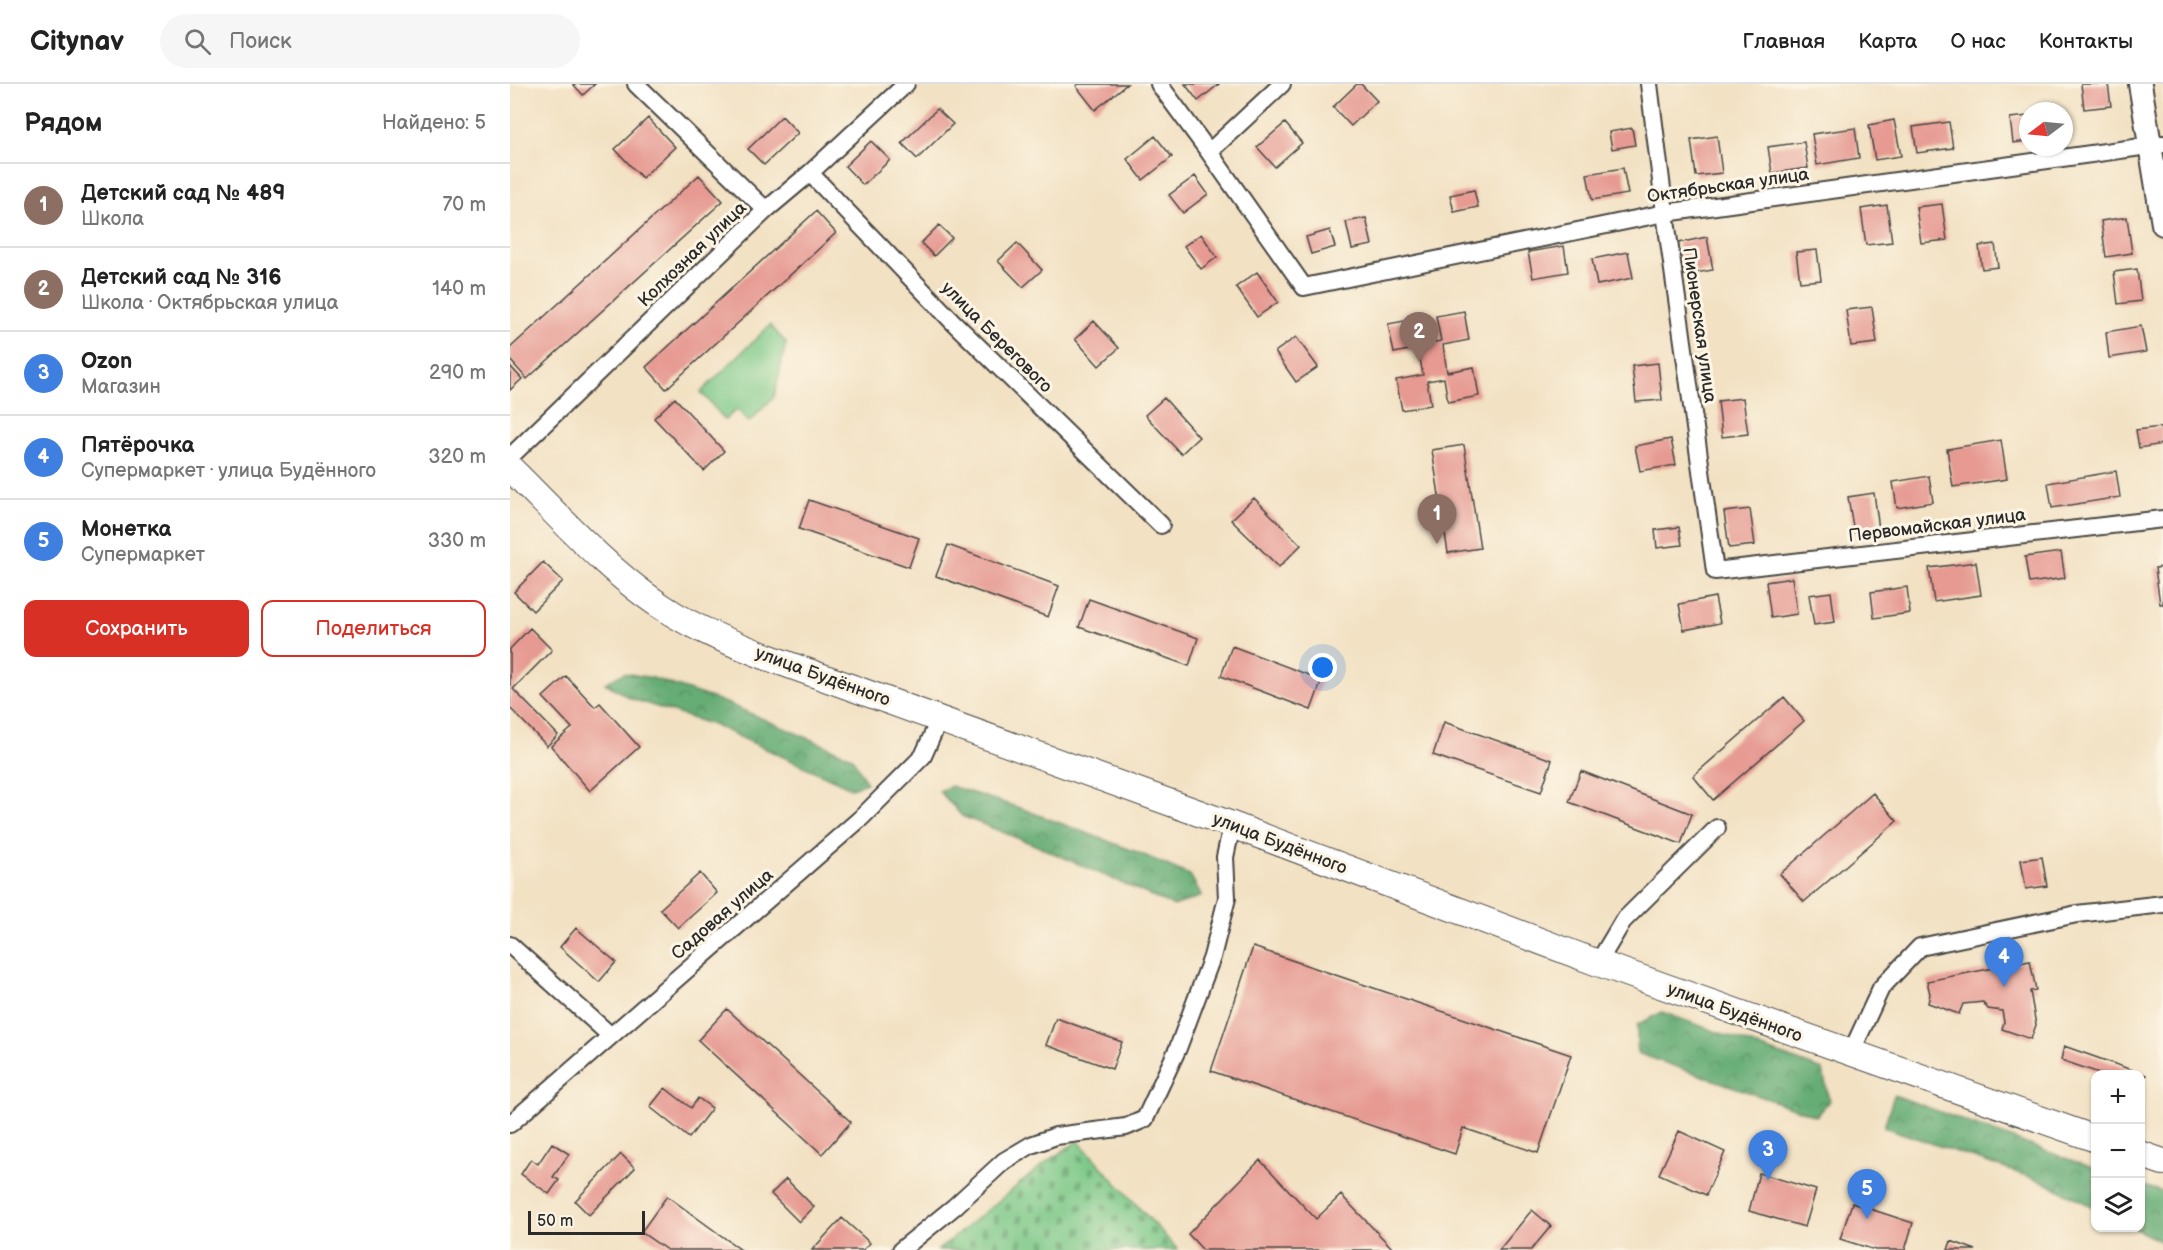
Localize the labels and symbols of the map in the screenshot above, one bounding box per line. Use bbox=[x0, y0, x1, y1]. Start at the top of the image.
north arrow bbox=[2019, 102, 2073, 156]
street label: Октябрьская улица bbox=[1646, 164, 1811, 207]
street label: Колхозная улица bbox=[634, 197, 751, 311]
street label: Пионерская улица bbox=[1678, 246, 1721, 404]
street label: улица Берегового bbox=[937, 278, 1056, 397]
pin: 2 bbox=[1400, 312, 1438, 362]
pin: 1 bbox=[1418, 494, 1456, 544]
street label: Первомайская улица bbox=[1847, 504, 2027, 547]
street label: улица Будённого bbox=[752, 642, 893, 711]
your location bbox=[1308, 653, 1337, 682]
street label: улица Будённого bbox=[1210, 808, 1350, 879]
street label: Садовая улица bbox=[667, 864, 778, 964]
pin: 4 bbox=[1984, 938, 2024, 987]
street label: улица Будённого bbox=[1664, 978, 1805, 1047]
pin: 3 bbox=[1748, 1130, 1788, 1180]
pin: 5 bbox=[1848, 1170, 1886, 1219]
scale bar bbox=[528, 1208, 645, 1236]

